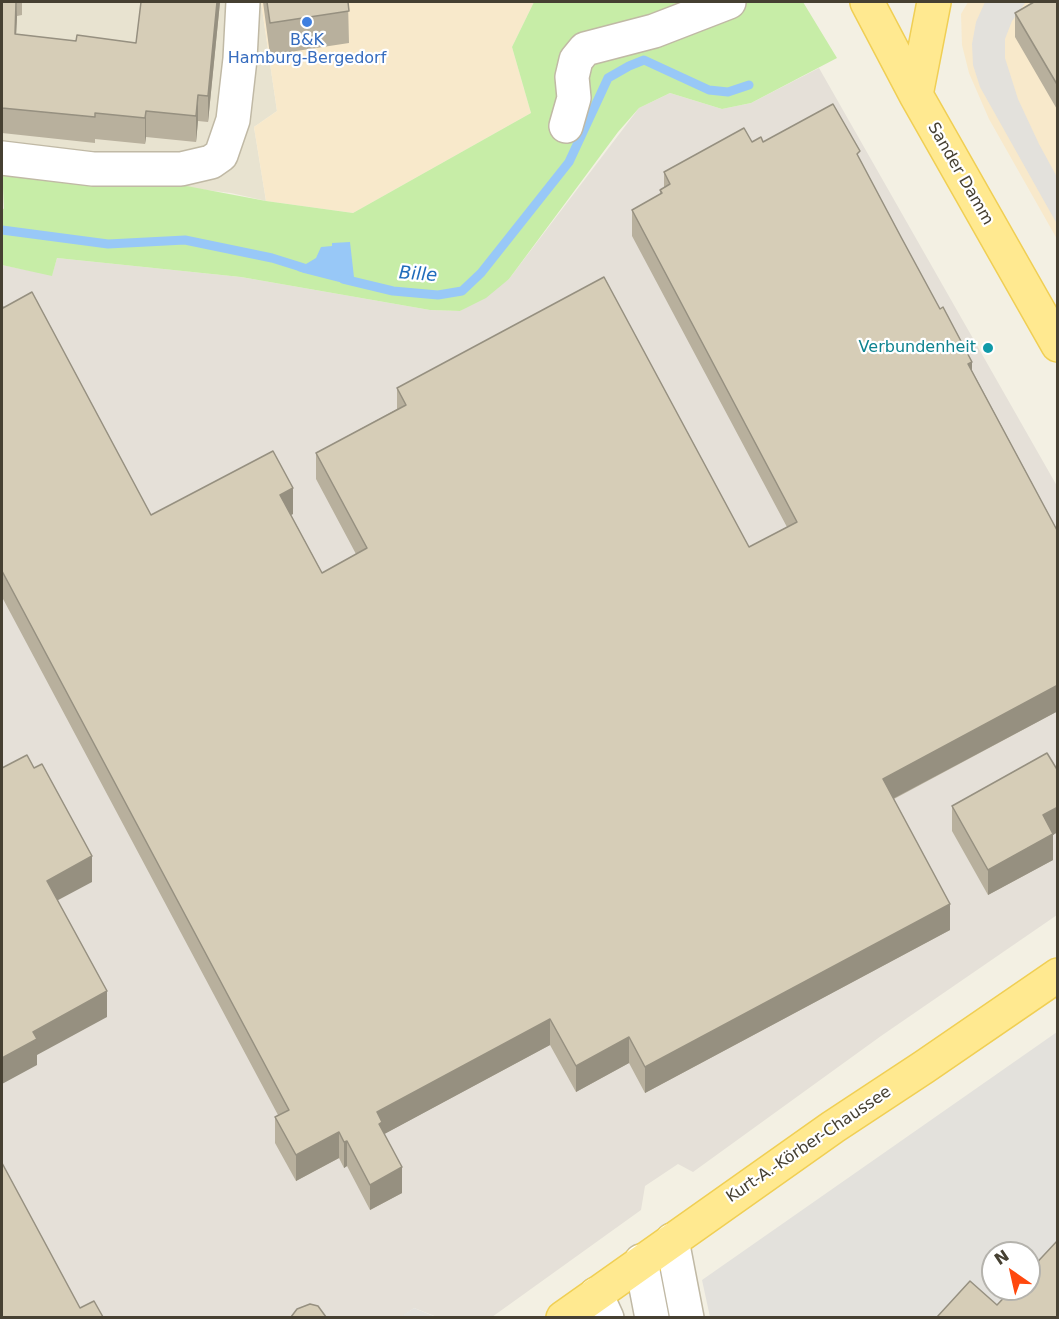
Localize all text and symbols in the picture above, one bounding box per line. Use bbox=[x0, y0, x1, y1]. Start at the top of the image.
marker: B&K Hamburg-Bergedorf bbox=[300, 15, 314, 29]
place label: B&K Hamburg-Bergedorf bbox=[228, 31, 386, 69]
street label: Sander Damm bbox=[923, 119, 997, 229]
water label: Bille bbox=[398, 263, 438, 287]
place label: Verbundenheit bbox=[859, 338, 976, 358]
marker: Verbundenheit bbox=[981, 341, 995, 355]
street label: Kurt-A.-Körber-Chaussee bbox=[723, 1083, 895, 1207]
north arrow bbox=[981, 1241, 1041, 1301]
text: N bbox=[991, 1246, 1013, 1269]

